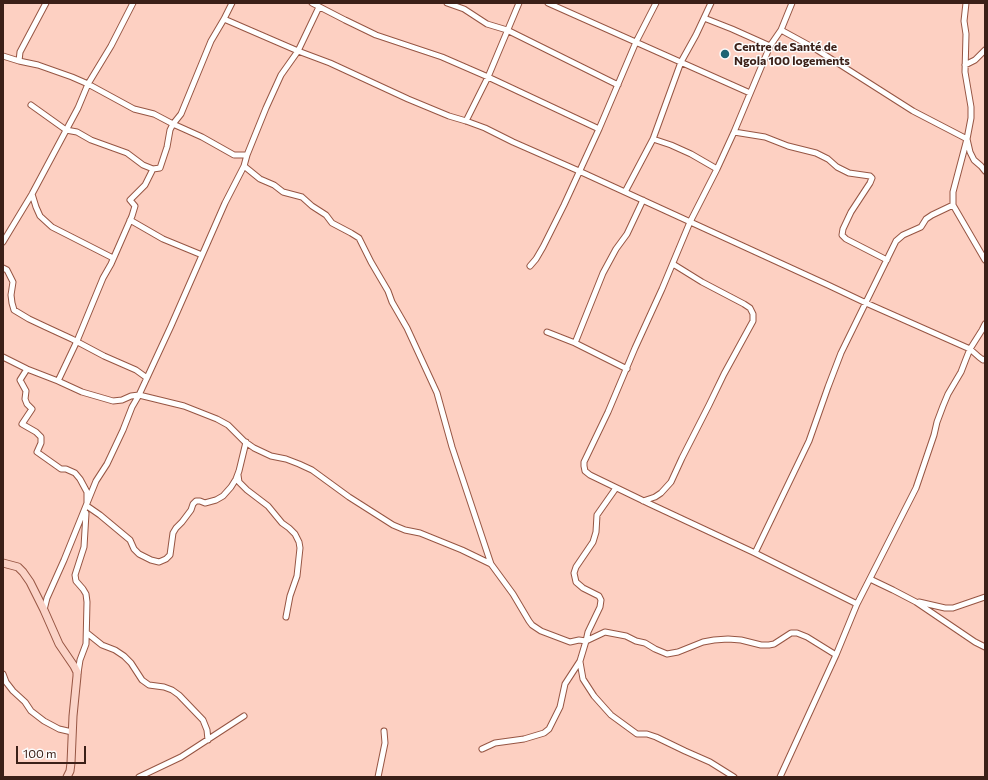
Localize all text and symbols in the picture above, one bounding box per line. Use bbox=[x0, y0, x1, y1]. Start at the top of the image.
place label: Centre de Santé de Ngola 100 logements bbox=[734, 40, 850, 68]
marker: Centre de Santé de Ngola 100 logements bbox=[719, 48, 731, 60]
scale bar bbox=[18, 738, 88, 764]
text: 100 m bbox=[23, 746, 57, 760]

